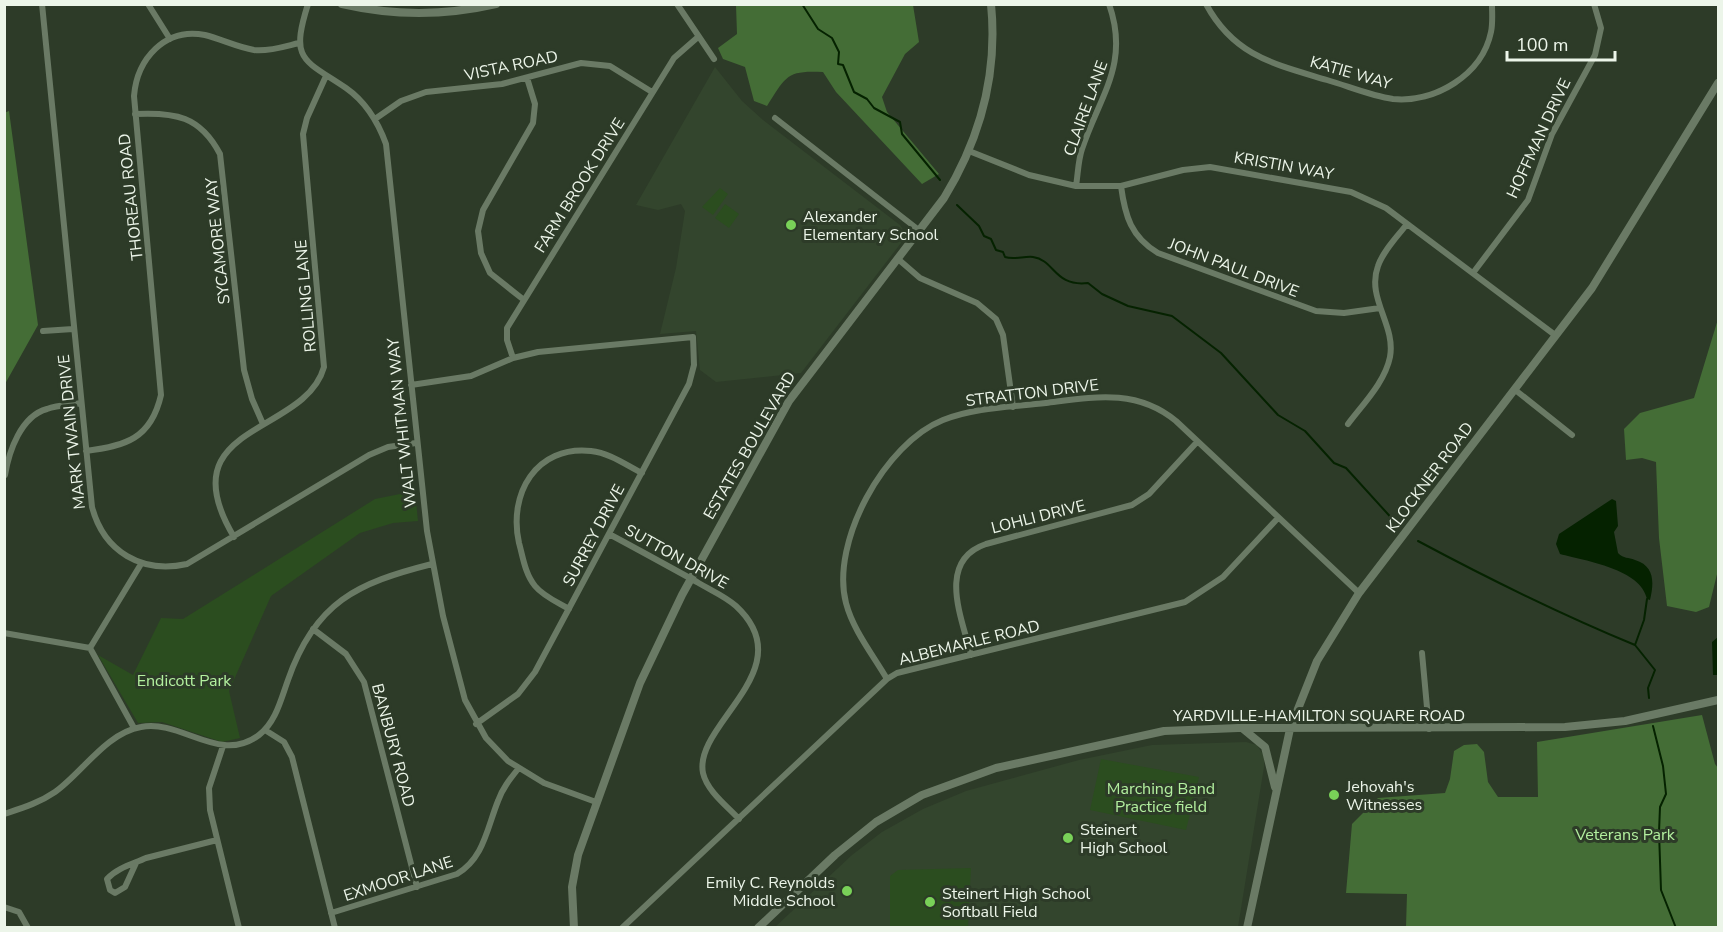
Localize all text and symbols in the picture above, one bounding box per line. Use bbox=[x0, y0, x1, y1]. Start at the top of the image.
scale bar bbox=[1507, 24, 1615, 62]
text: 100 m bbox=[1516, 33, 1568, 57]
street label: VISTA ROAD bbox=[461, 45, 560, 87]
street label: KATIE WAY bbox=[1307, 51, 1395, 95]
street label: CLAIRE LANE bbox=[1058, 57, 1113, 159]
street label: HOFFMAN DRIVE bbox=[1501, 75, 1576, 202]
street label: FARM BROOK DRIVE bbox=[529, 114, 630, 257]
street label: THOREAU ROAD bbox=[113, 132, 149, 261]
street label: KRISTIN WAY bbox=[1232, 146, 1336, 186]
street label: SYCAMORE WAY bbox=[200, 176, 236, 305]
place label: Alexander Elementary School bbox=[803, 206, 939, 246]
marker: Alexander Elementary School bbox=[784, 218, 798, 232]
street label: JOHN PAUL DRIVE bbox=[1165, 233, 1302, 303]
street label: ROLLING LANE bbox=[290, 239, 322, 353]
street label: WALT WHITMAN WAY bbox=[382, 337, 422, 509]
street label: MARK TWAIN DRIVE bbox=[53, 353, 91, 510]
street label: ESTATES BOULEVARD bbox=[698, 368, 801, 523]
street label: STRATTON DRIVE bbox=[964, 374, 1100, 412]
street label: KLOCKNER ROAD bbox=[1381, 418, 1479, 537]
street label: SURREY DRIVE bbox=[558, 481, 630, 590]
street label: LOHLI DRIVE bbox=[989, 495, 1088, 539]
street label: SUTTON DRIVE bbox=[621, 519, 732, 594]
street label: ALBEMARLE ROAD bbox=[896, 615, 1042, 671]
park label: Endicott Park bbox=[137, 670, 232, 692]
street label: BANBURY ROAD bbox=[366, 681, 420, 810]
street label: YARDVILLE-HAMILTON SQUARE ROAD bbox=[1172, 705, 1465, 727]
place label: Jehovah's Witnesses bbox=[1345, 776, 1422, 816]
park label: Marching Band Practice field bbox=[1107, 778, 1215, 818]
marker: Jehovah's Witnesses bbox=[1327, 788, 1341, 802]
place label: Steinert High School bbox=[1080, 819, 1168, 859]
park label: Veterans Park bbox=[1574, 824, 1676, 846]
marker: Steinert High School bbox=[1061, 831, 1075, 845]
street label: EXMOOR LANE bbox=[341, 851, 456, 907]
place label: Emily C. Reynolds Middle School bbox=[706, 872, 835, 912]
place label: Steinert High School Softball Field bbox=[942, 883, 1091, 923]
marker: Emily C. Reynolds Middle School bbox=[840, 884, 854, 898]
marker: Steinert High School Softball Field bbox=[923, 895, 937, 909]

